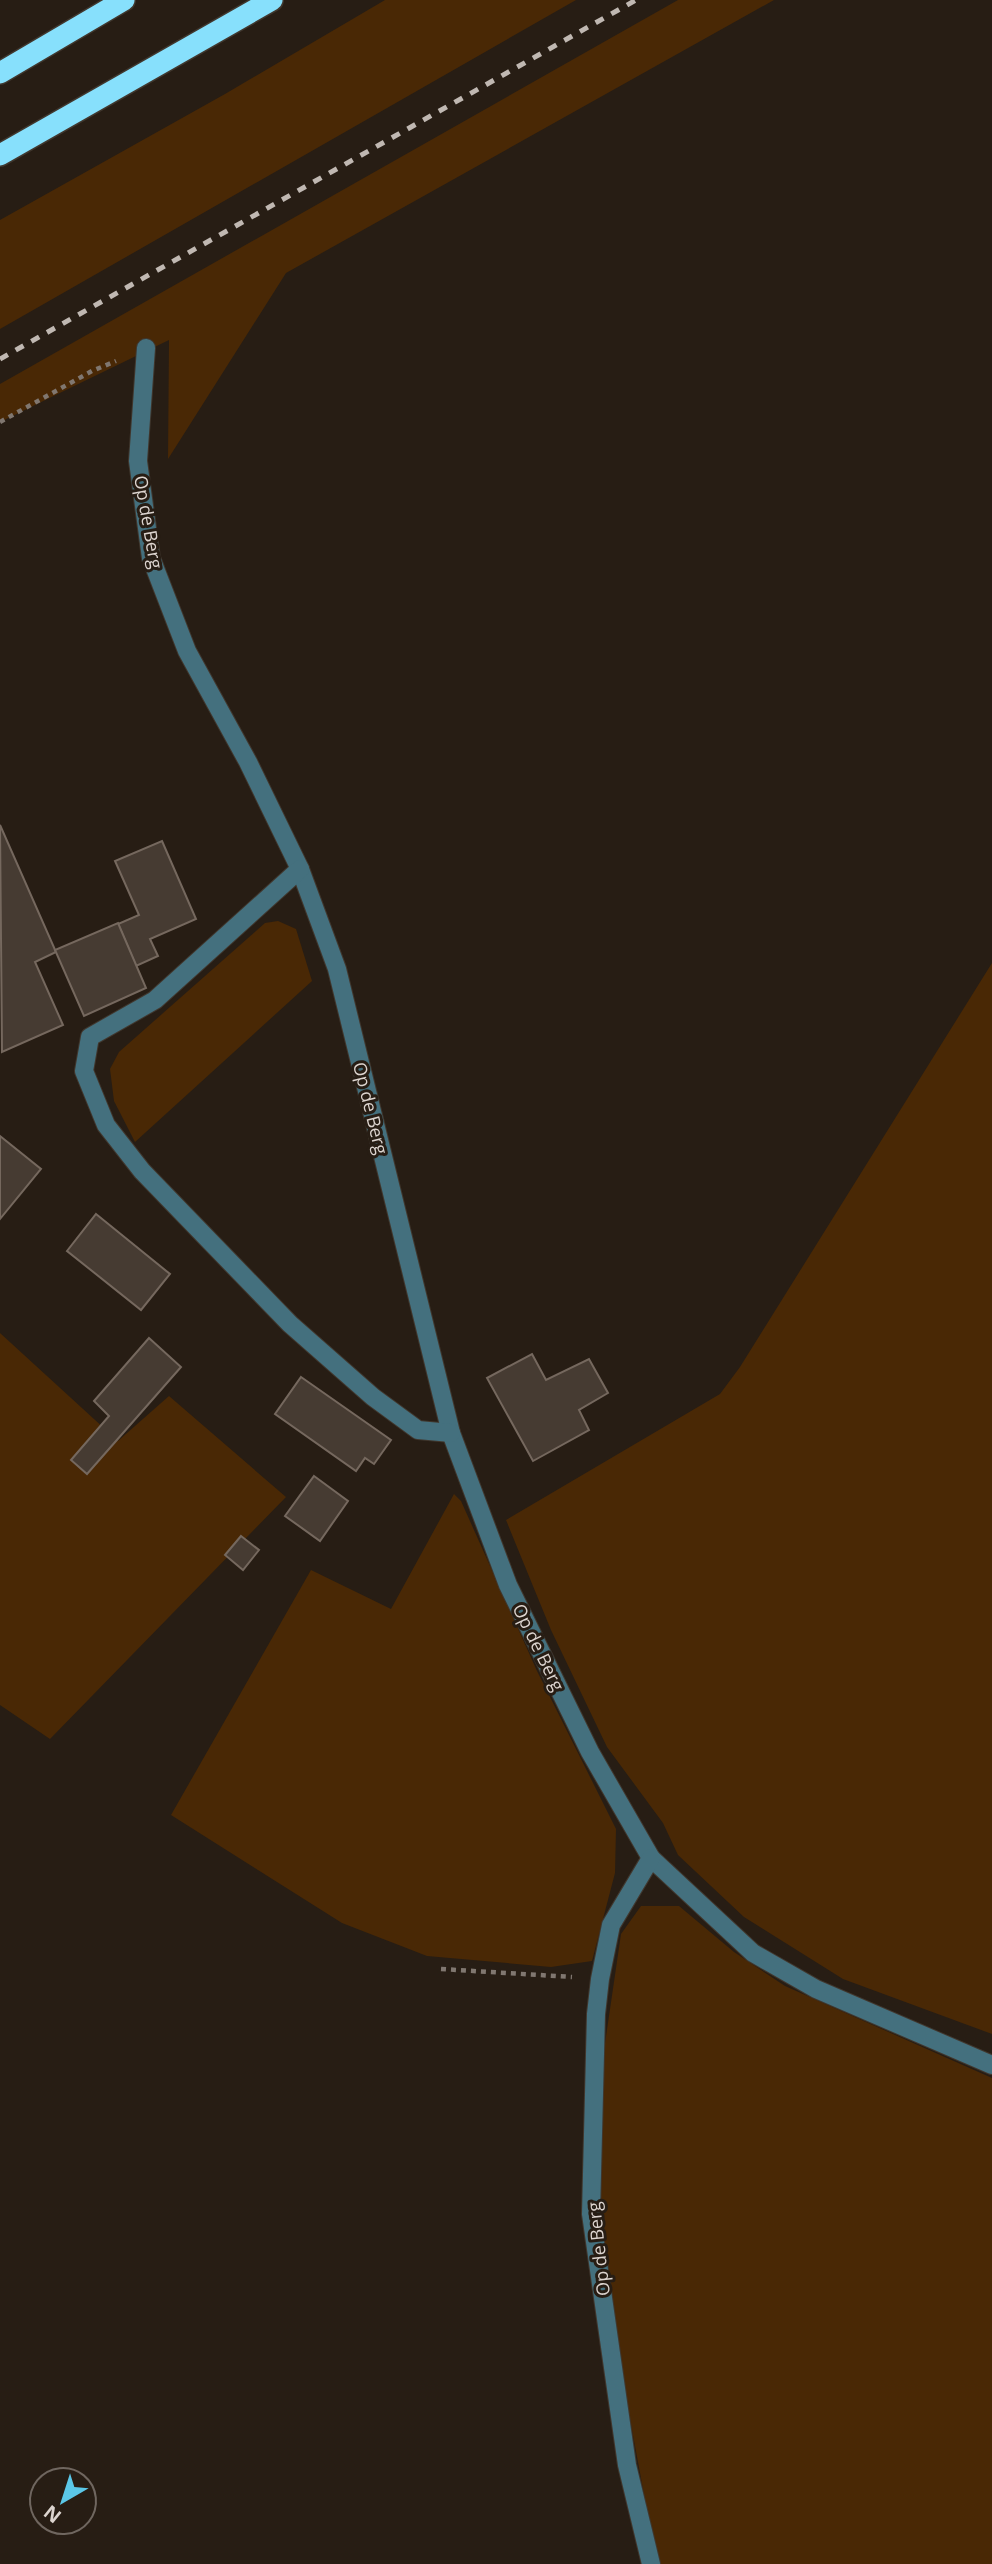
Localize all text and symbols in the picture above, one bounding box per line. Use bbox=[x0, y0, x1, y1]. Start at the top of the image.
street label: Op de Berg bbox=[129, 473, 169, 571]
street label: Op de Berg bbox=[348, 1059, 394, 1157]
street label: Op de Berg bbox=[508, 1599, 571, 1695]
street label: Op de Berg bbox=[581, 2201, 615, 2297]
north arrow bbox=[28, 2466, 98, 2536]
text: N bbox=[38, 2499, 66, 2529]

